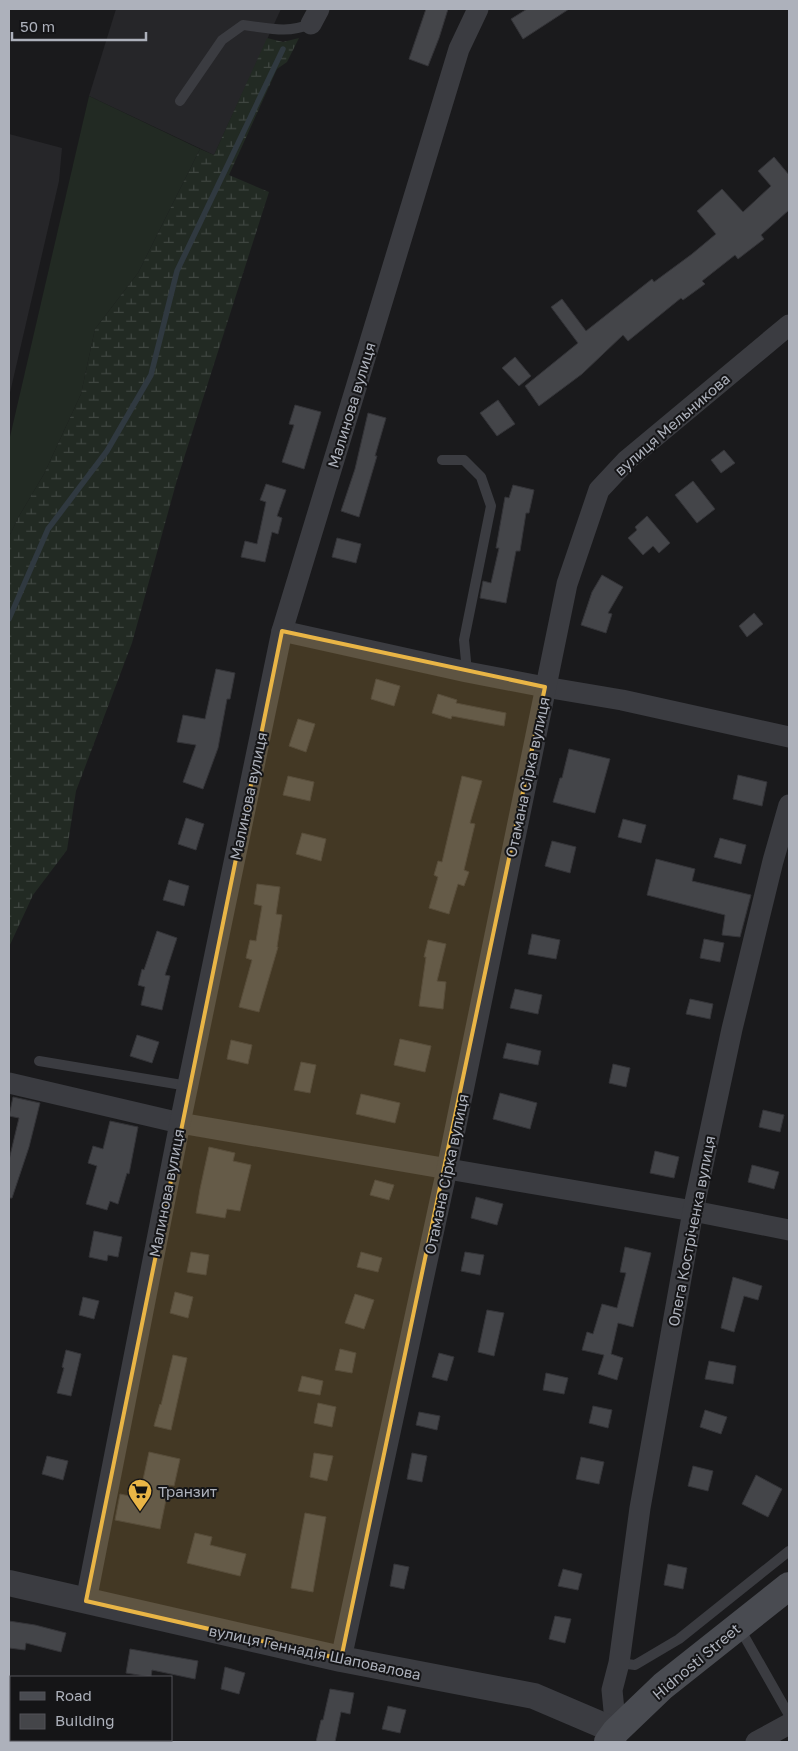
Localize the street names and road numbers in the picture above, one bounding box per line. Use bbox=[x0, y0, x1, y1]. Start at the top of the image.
street label: Малинова вулиця bbox=[323, 340, 379, 470]
street label: вулиця Мельникова bbox=[611, 369, 733, 479]
street label: Отамана Сірка вулиця bbox=[501, 695, 553, 859]
street label: Малинова вулиця bbox=[226, 730, 270, 862]
street label: Отамана Сірка вулиця bbox=[420, 1092, 472, 1256]
street label: Малинова вулиця bbox=[145, 1127, 187, 1259]
street label: Олега Костріченка вулиця bbox=[664, 1134, 718, 1328]
street label: Hidnosti Street bbox=[648, 1619, 744, 1703]
street label: вулиця Геннадія Шаповалова bbox=[207, 1621, 423, 1683]

